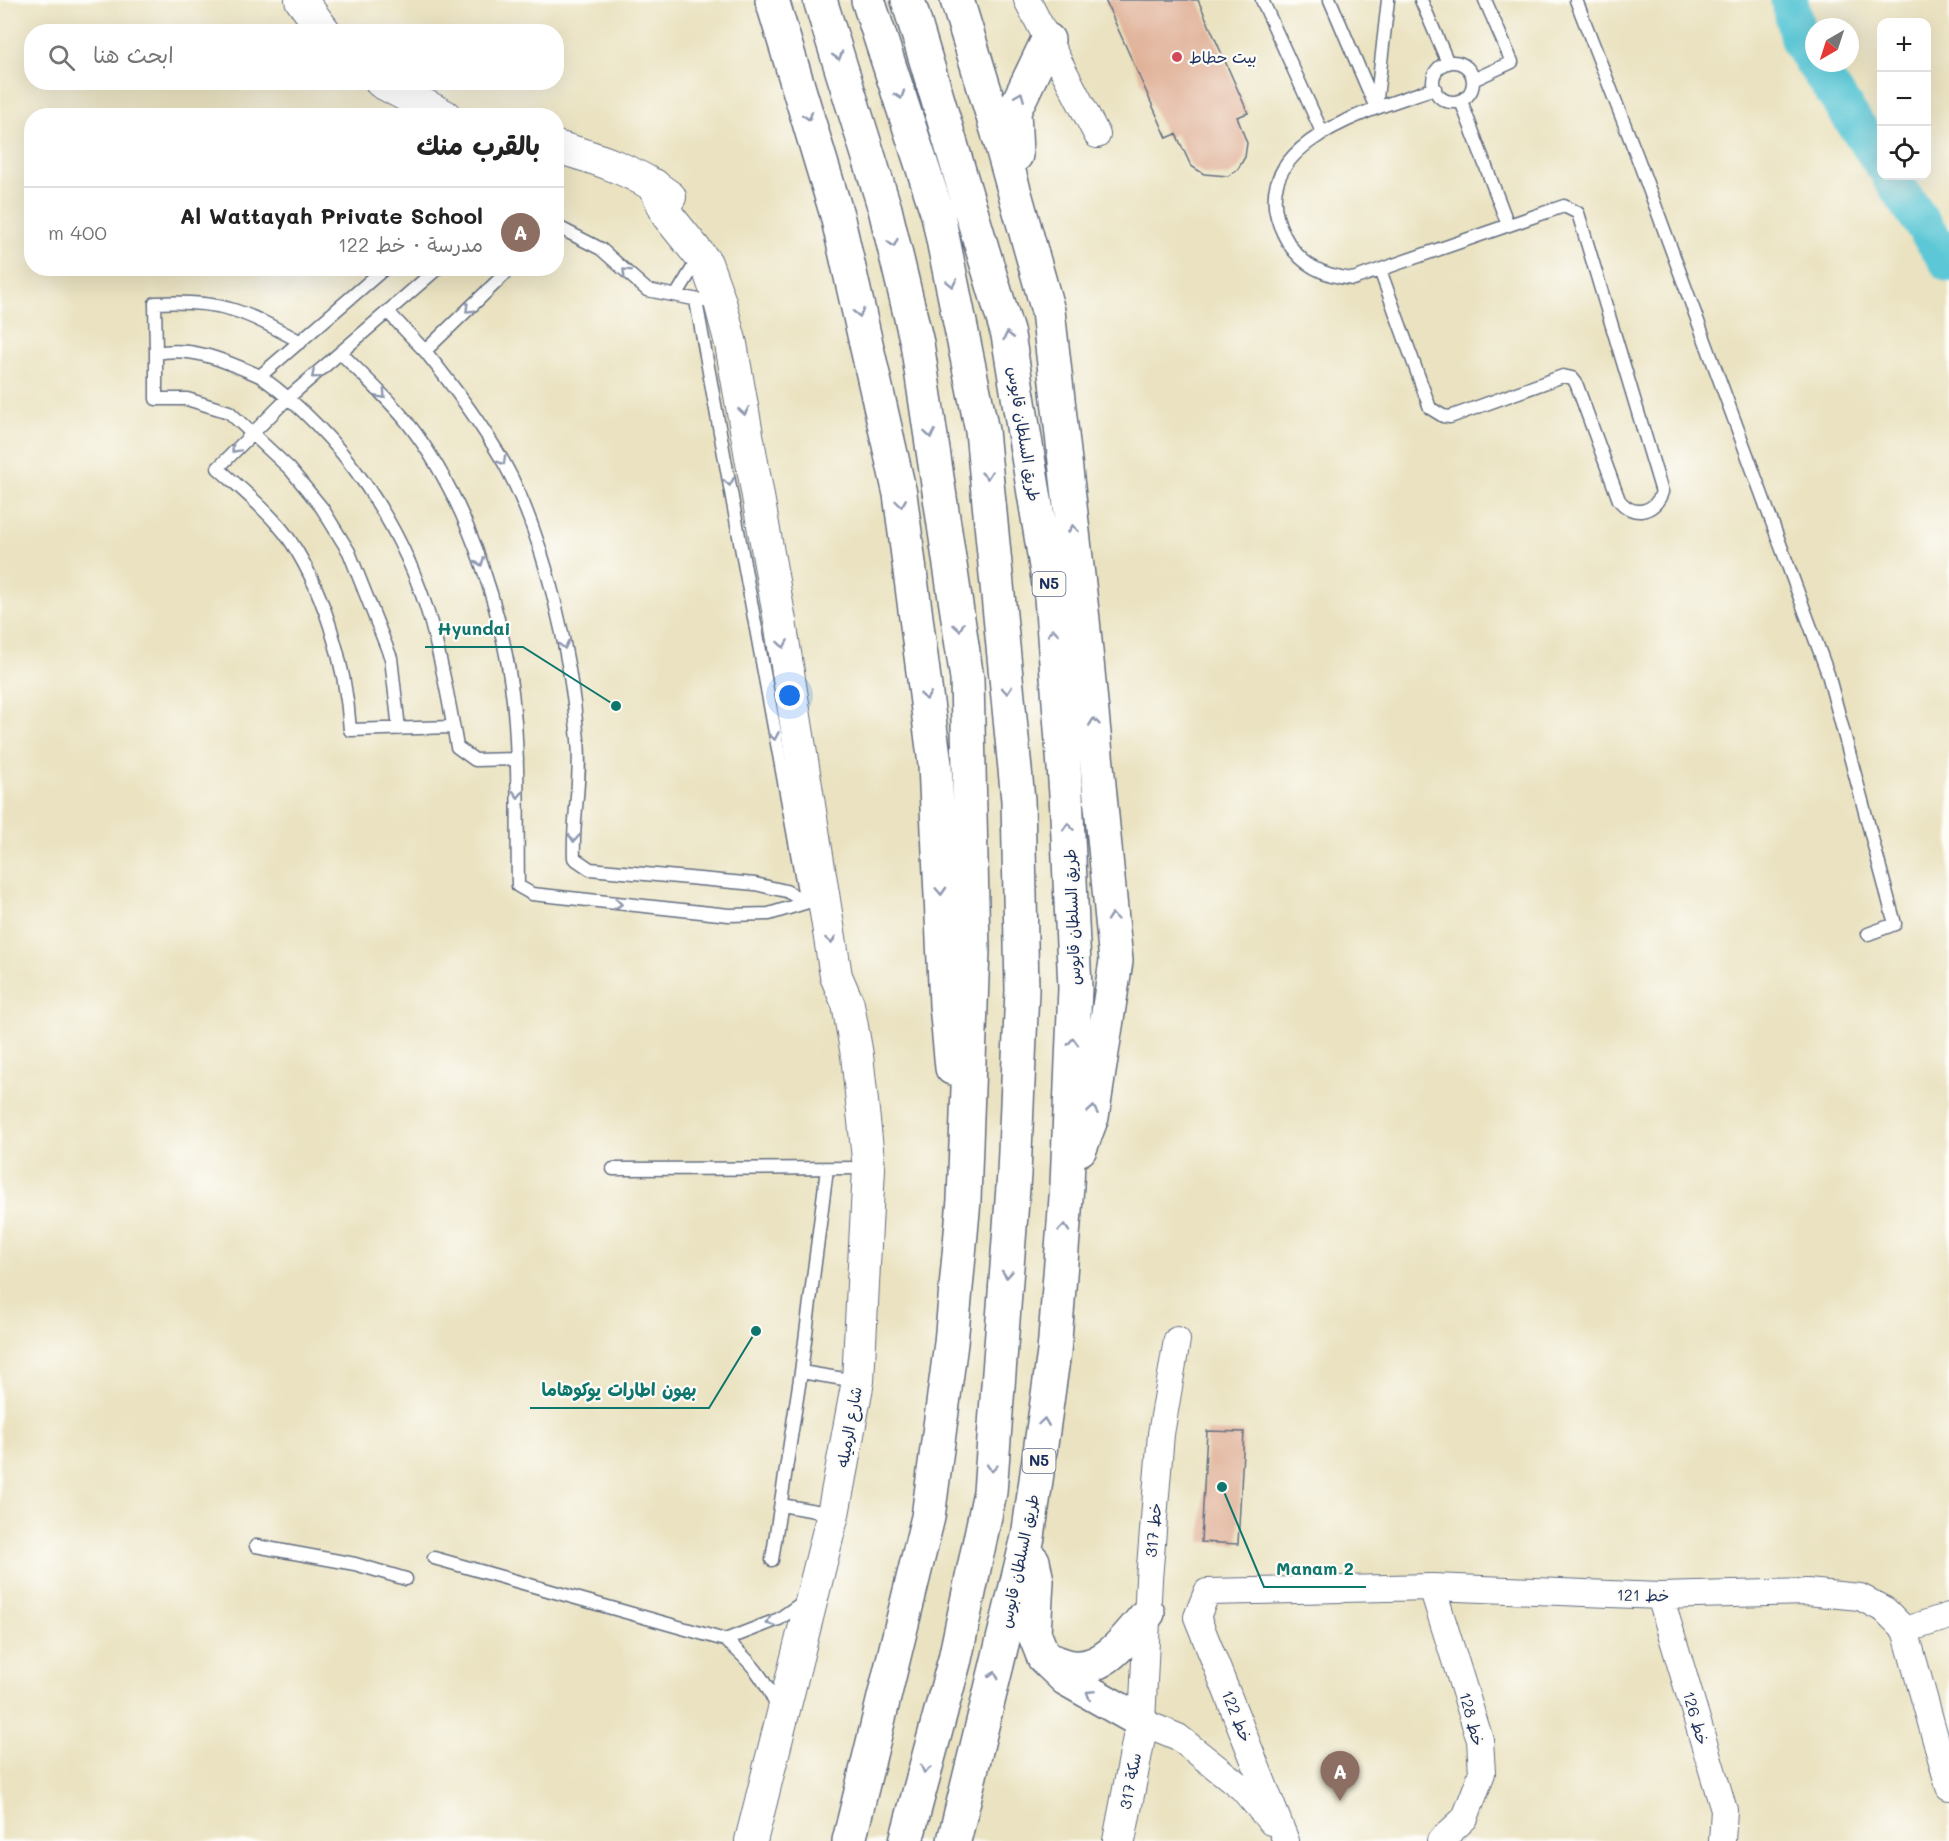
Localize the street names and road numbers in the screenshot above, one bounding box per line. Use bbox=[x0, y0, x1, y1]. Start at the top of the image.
street label: طريق السلطان قابوس bbox=[1002, 365, 1046, 503]
road number: N5 bbox=[1032, 572, 1066, 596]
street label: طريق السلطان قابوس bbox=[1059, 848, 1085, 986]
street label: شارع الرميله bbox=[831, 1385, 868, 1469]
road number: N5 bbox=[1022, 1449, 1056, 1473]
street label: طريق السلطان قابوس bbox=[994, 1492, 1044, 1630]
street label: خط 317 bbox=[1140, 1502, 1165, 1558]
street label: خط 121 bbox=[1617, 1584, 1669, 1605]
street label: خط 122 bbox=[1218, 1687, 1257, 1745]
street label: خط 126 bbox=[1679, 1689, 1714, 1747]
street label: خط 128 bbox=[1455, 1690, 1490, 1748]
street label: سكة 317 bbox=[1114, 1751, 1145, 1811]

